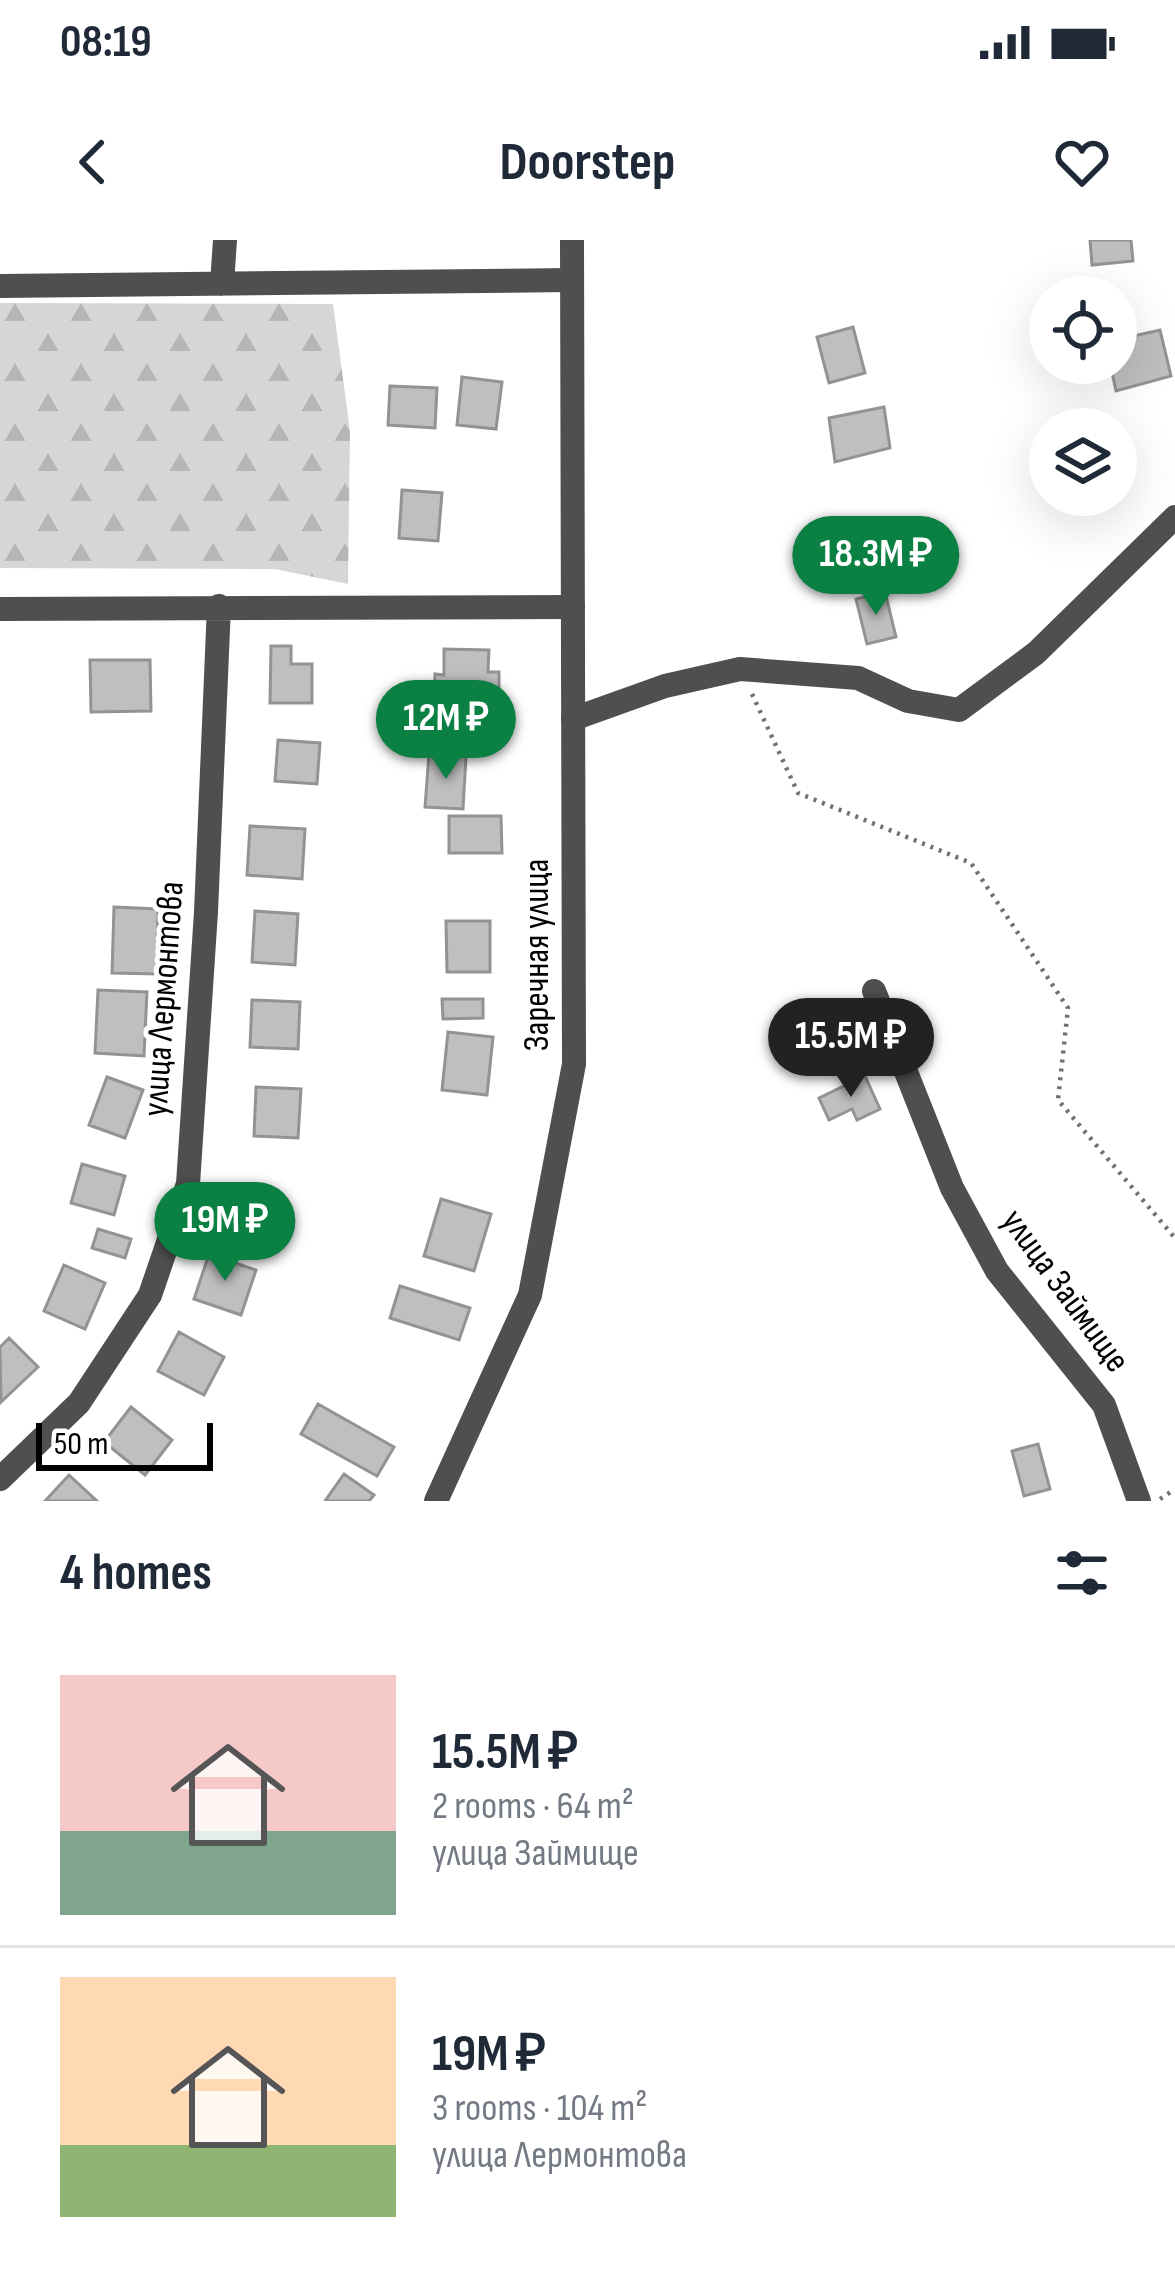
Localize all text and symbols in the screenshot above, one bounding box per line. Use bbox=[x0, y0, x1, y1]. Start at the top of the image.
text: 08:19 bbox=[60, 15, 152, 70]
icon: back bbox=[60, 129, 126, 195]
icon: heart bbox=[1049, 129, 1115, 195]
text: Doorstep bbox=[500, 130, 676, 195]
map controls bbox=[1029, 276, 1137, 516]
button: locate bbox=[1029, 276, 1137, 384]
button: layers bbox=[1029, 408, 1137, 516]
pin: 18.3M ₽ bbox=[765, 516, 987, 618]
text: 18.3M ₽ bbox=[819, 531, 933, 578]
pin: 12M ₽ bbox=[362, 680, 530, 782]
text: 12M ₽ bbox=[403, 695, 489, 742]
street label: Заречная улица bbox=[516, 859, 559, 1051]
street label: улица Лермонтова bbox=[134, 880, 194, 1118]
pin: 15.5M ₽ bbox=[740, 998, 962, 1100]
text: 15.5M ₽ bbox=[795, 1013, 907, 1060]
pin: 19M ₽ bbox=[141, 1182, 309, 1284]
text: 19M ₽ bbox=[181, 1197, 269, 1244]
street label: улица Займище bbox=[992, 1201, 1138, 1381]
scale bar bbox=[36, 1417, 213, 1470]
text: 50 m bbox=[54, 1424, 108, 1464]
icon: filters bbox=[1049, 1540, 1115, 1606]
text: 4 homes bbox=[60, 1543, 212, 1604]
text: 15.5M ₽ bbox=[432, 1722, 578, 1783]
icon: home bbox=[156, 1723, 300, 1867]
text: 2 rooms · 64 m² bbox=[432, 1783, 634, 1830]
text: улица Займище bbox=[432, 1830, 639, 1877]
text: 19M ₽ bbox=[432, 2024, 546, 2085]
icon: home bbox=[156, 2025, 300, 2169]
text: 3 rooms · 104 m² bbox=[432, 2085, 647, 2132]
text: улица Лермонтова bbox=[432, 2132, 687, 2179]

